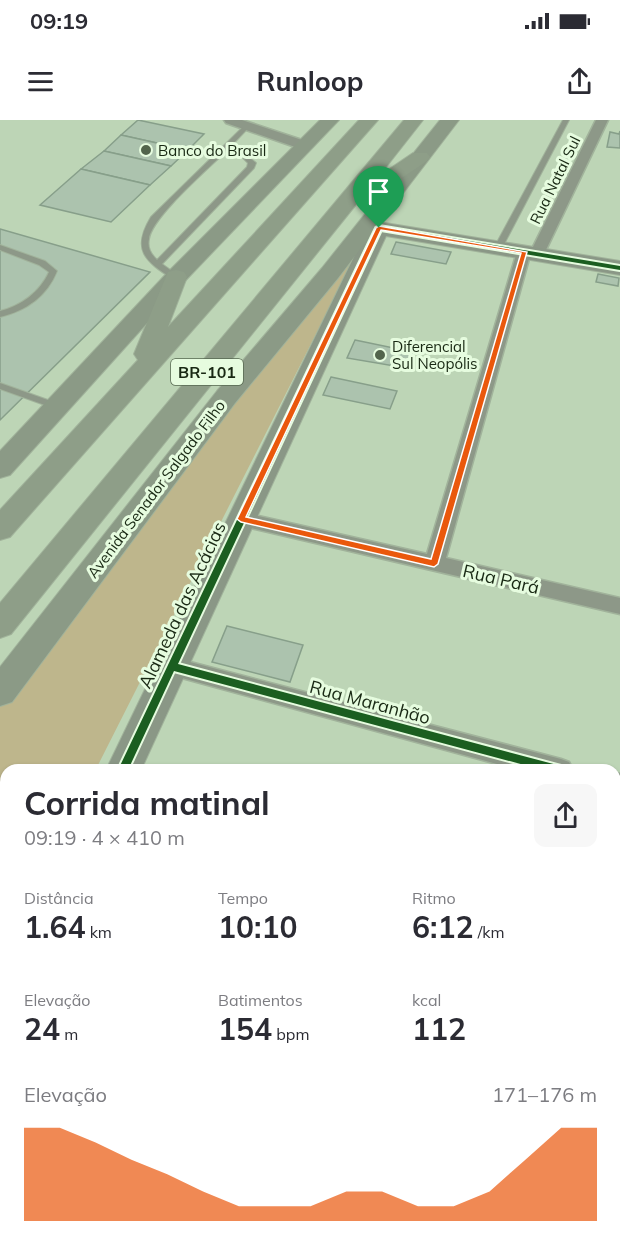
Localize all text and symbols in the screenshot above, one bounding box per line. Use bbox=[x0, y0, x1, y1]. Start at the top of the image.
text: 09:19 bbox=[30, 7, 88, 35]
text: Runloop bbox=[256, 64, 364, 98]
icon: menu bbox=[24, 65, 57, 98]
icon: share bbox=[563, 65, 596, 98]
street label: Rua Natal Sul bbox=[526, 133, 584, 227]
place label: Banco do Brasil bbox=[158, 141, 266, 160]
marker: Banco do Brasil bbox=[139, 143, 153, 157]
pin bbox=[353, 166, 404, 228]
icon: arrive bbox=[362, 175, 395, 208]
place label: Diferencial Sul Neopólis bbox=[392, 337, 478, 373]
marker: Diferencial Sul Neopólis bbox=[373, 348, 387, 362]
road number: BR-101 bbox=[171, 359, 243, 385]
street label: Avenida Senador Salgado Filho bbox=[83, 396, 229, 582]
street label: Alameda das Acácias bbox=[133, 518, 231, 692]
street label: Rua Pará bbox=[461, 559, 541, 599]
street label: Rua Maranhão bbox=[307, 675, 433, 729]
text: Corrida matinal bbox=[24, 782, 270, 823]
button: share bbox=[534, 784, 597, 847]
text: 09:19 · 4 × 410 m bbox=[24, 825, 185, 850]
text: Distância bbox=[24, 888, 94, 908]
text: Tempo bbox=[218, 888, 268, 908]
text: Ritmo bbox=[412, 888, 456, 908]
text: 1.64 bbox=[24, 908, 85, 946]
text: 10:10 bbox=[218, 908, 297, 946]
text: 6:12 bbox=[412, 908, 473, 946]
text: km bbox=[85, 922, 112, 942]
text: /km bbox=[473, 922, 504, 942]
text: Elevação bbox=[24, 990, 90, 1010]
text: Batimentos bbox=[218, 990, 303, 1010]
text: kcal bbox=[412, 990, 441, 1010]
text: 24 bbox=[24, 1010, 60, 1048]
text: 154 bbox=[218, 1010, 272, 1048]
text: 112 bbox=[412, 1010, 466, 1048]
text: m bbox=[60, 1024, 78, 1044]
text: bpm bbox=[272, 1024, 309, 1044]
text: Elevação bbox=[24, 1082, 107, 1107]
text: 171–176 m bbox=[492, 1082, 597, 1107]

